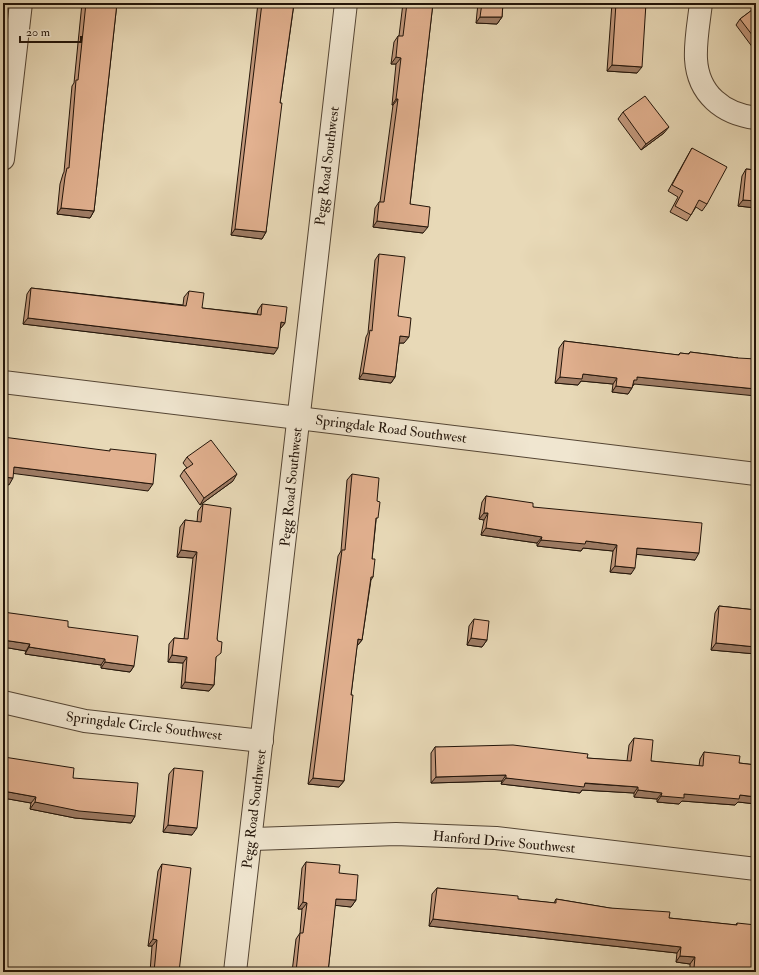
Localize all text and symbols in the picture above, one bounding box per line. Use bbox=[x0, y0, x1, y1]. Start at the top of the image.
scale bar bbox=[20, 18, 81, 44]
text: 20 m bbox=[26, 25, 51, 40]
street label: Pegg Road Southwest bbox=[311, 105, 343, 226]
street label: Springdale Road Southwest bbox=[314, 411, 468, 448]
street label: Pegg Road Southwest bbox=[276, 426, 306, 547]
street label: Springdale Circle Southwest bbox=[65, 708, 223, 745]
street label: Pegg Road Southwest bbox=[238, 748, 270, 869]
street label: Hanford Drive Southwest bbox=[432, 827, 576, 857]

